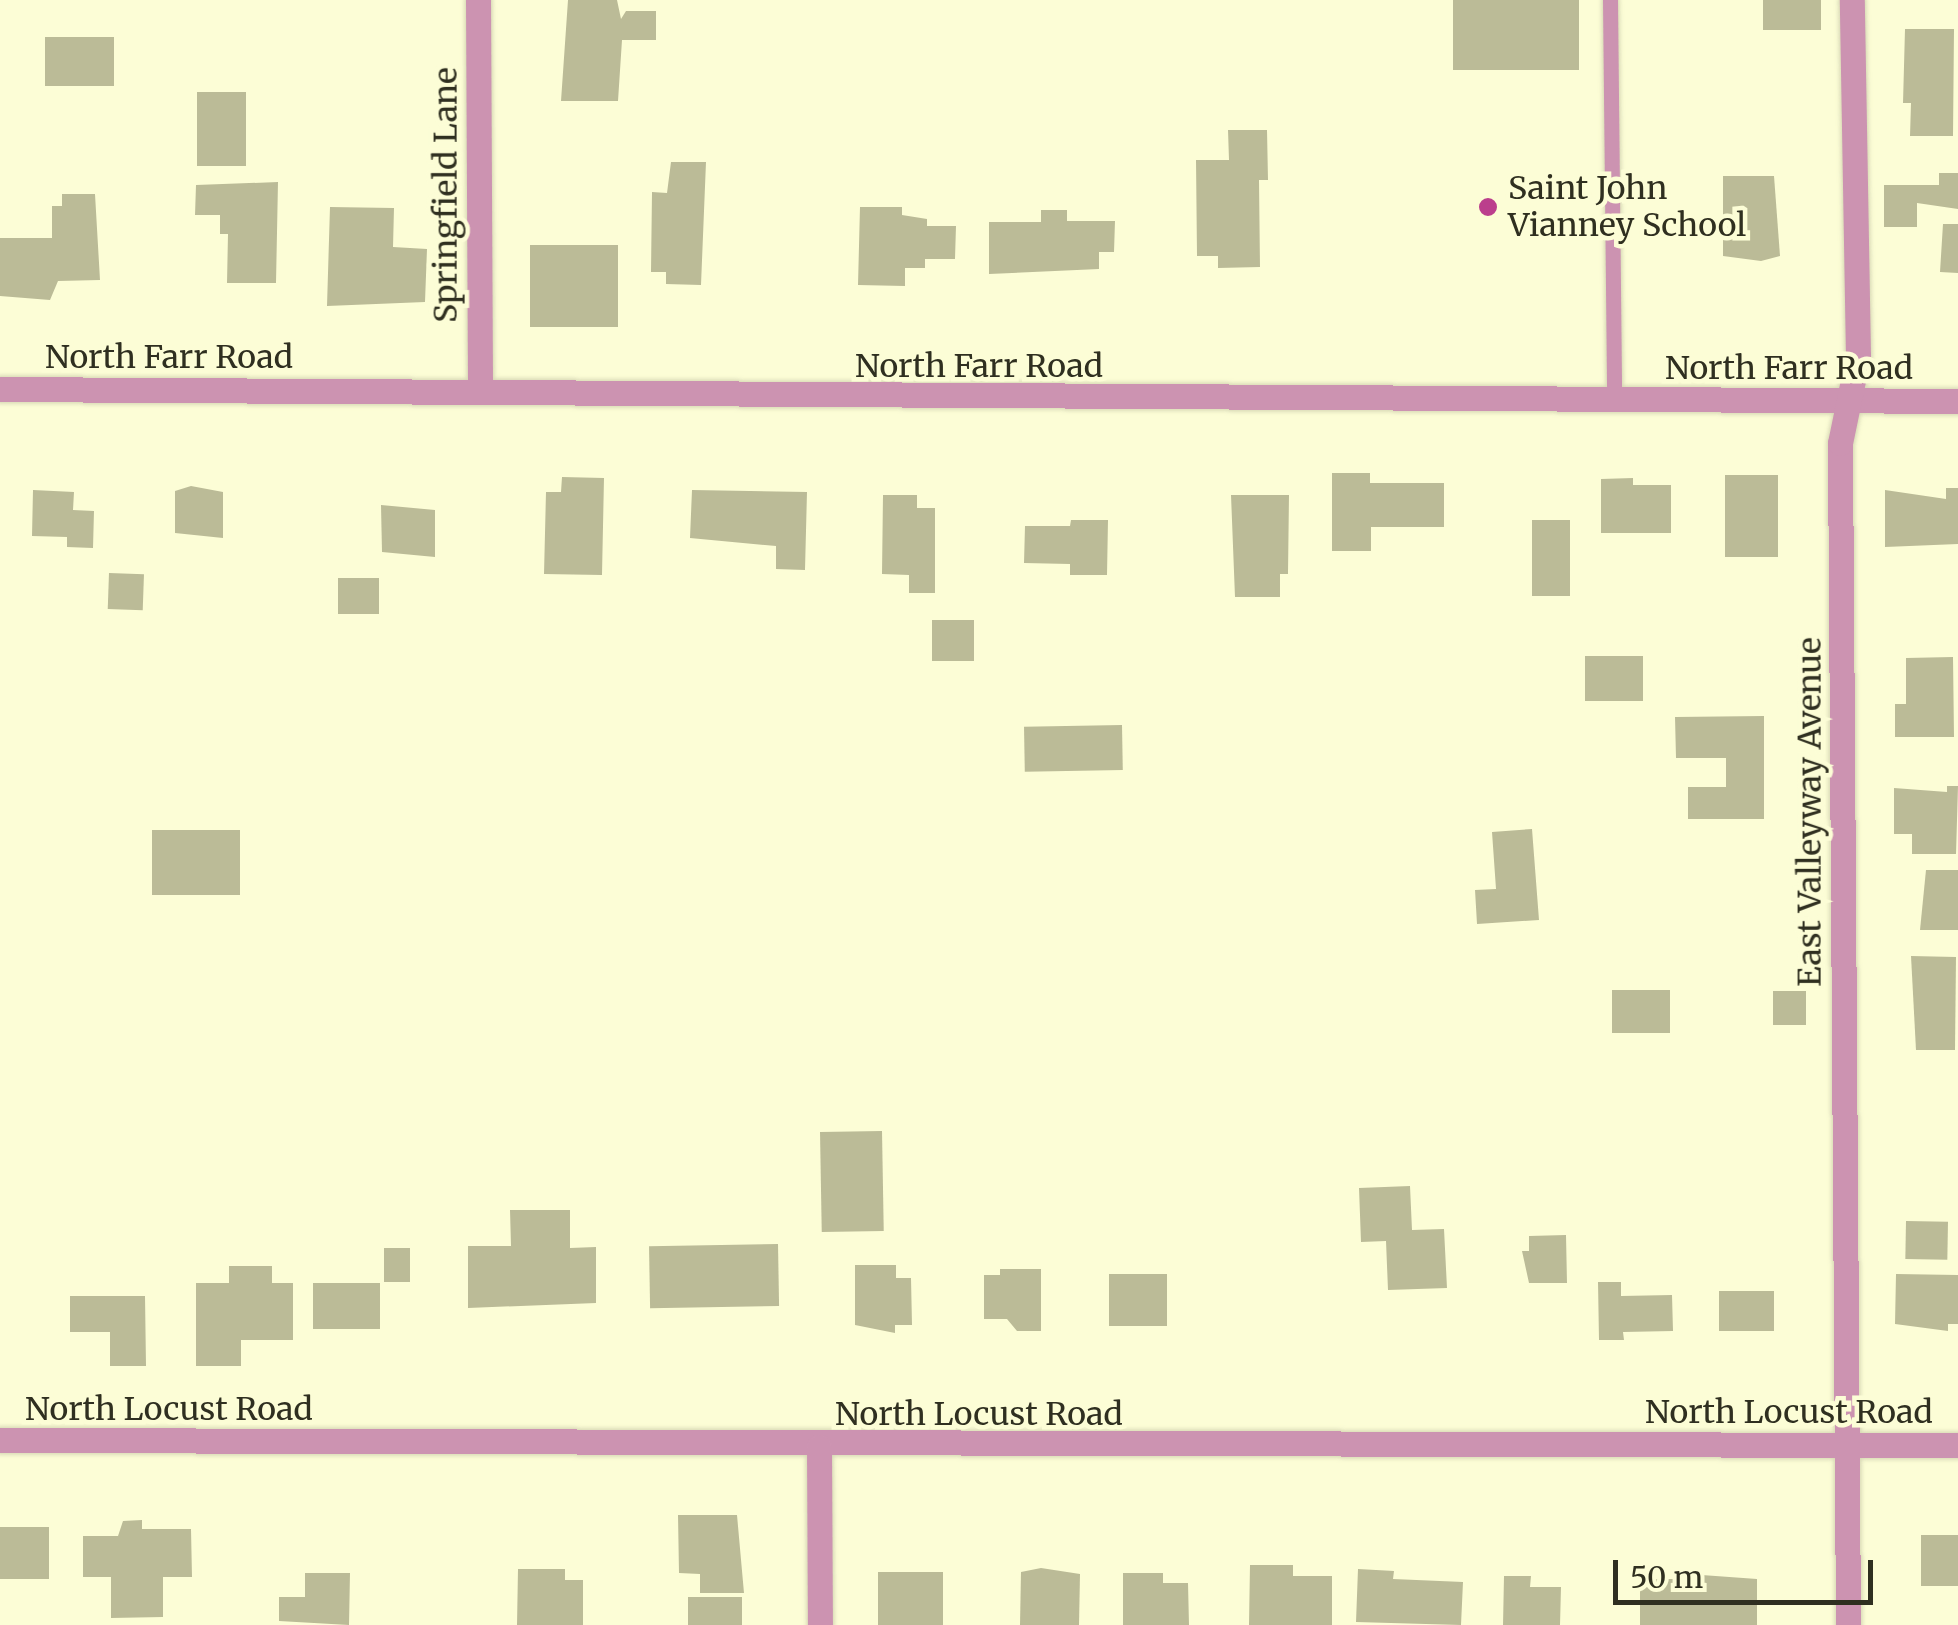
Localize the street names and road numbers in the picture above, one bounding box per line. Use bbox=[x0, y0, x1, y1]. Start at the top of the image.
street label: Springfield Lane bbox=[427, 67, 465, 323]
street label: North Farr Road bbox=[45, 338, 293, 376]
street label: North Farr Road bbox=[855, 347, 1103, 385]
street label: North Farr Road bbox=[1665, 349, 1913, 387]
street label: East Valleyway Avenue bbox=[1791, 637, 1829, 987]
street label: North Locust Road bbox=[25, 1390, 313, 1428]
street label: North Locust Road bbox=[1645, 1393, 1933, 1431]
street label: North Locust Road bbox=[835, 1395, 1123, 1433]

